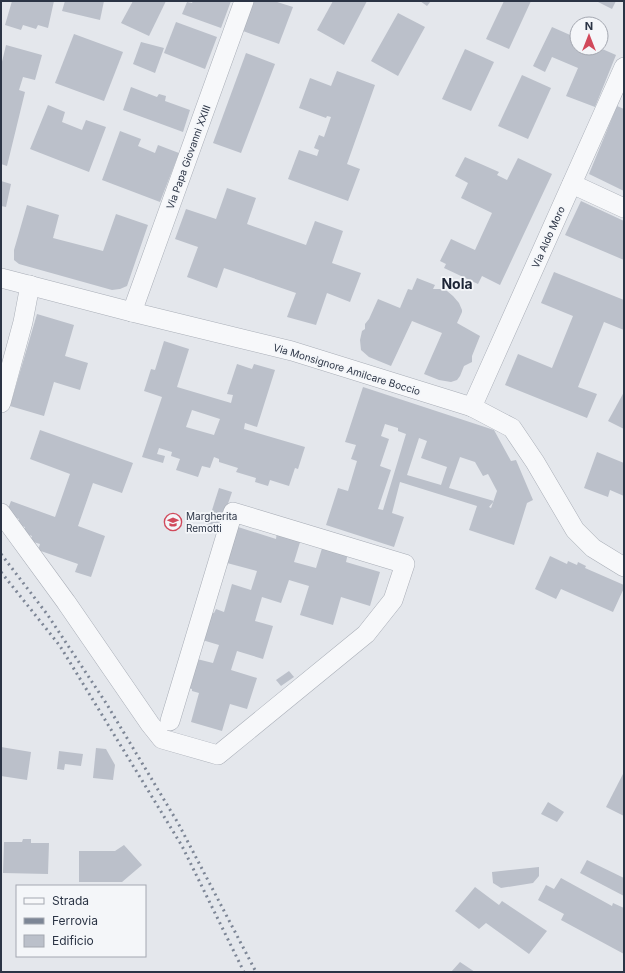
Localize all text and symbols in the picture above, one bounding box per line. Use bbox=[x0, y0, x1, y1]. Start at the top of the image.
north arrow bbox=[569, 16, 609, 56]
text: N bbox=[585, 19, 593, 33]
street label: Via Papa Giovanni XXIII bbox=[164, 103, 212, 211]
street label: Via Aldo Moro bbox=[529, 204, 567, 270]
district label: Nola bbox=[441, 275, 473, 292]
street label: Via Monsignore Amilcare Boccio bbox=[272, 341, 422, 397]
place label: Margherita Remotti bbox=[186, 510, 237, 534]
school or university icon: Margherita Remotti bbox=[163, 512, 183, 532]
legend bbox=[16, 885, 146, 957]
text: Strada bbox=[52, 893, 89, 908]
text: Ferrovia bbox=[52, 913, 98, 928]
text: Edificio bbox=[52, 933, 94, 948]

